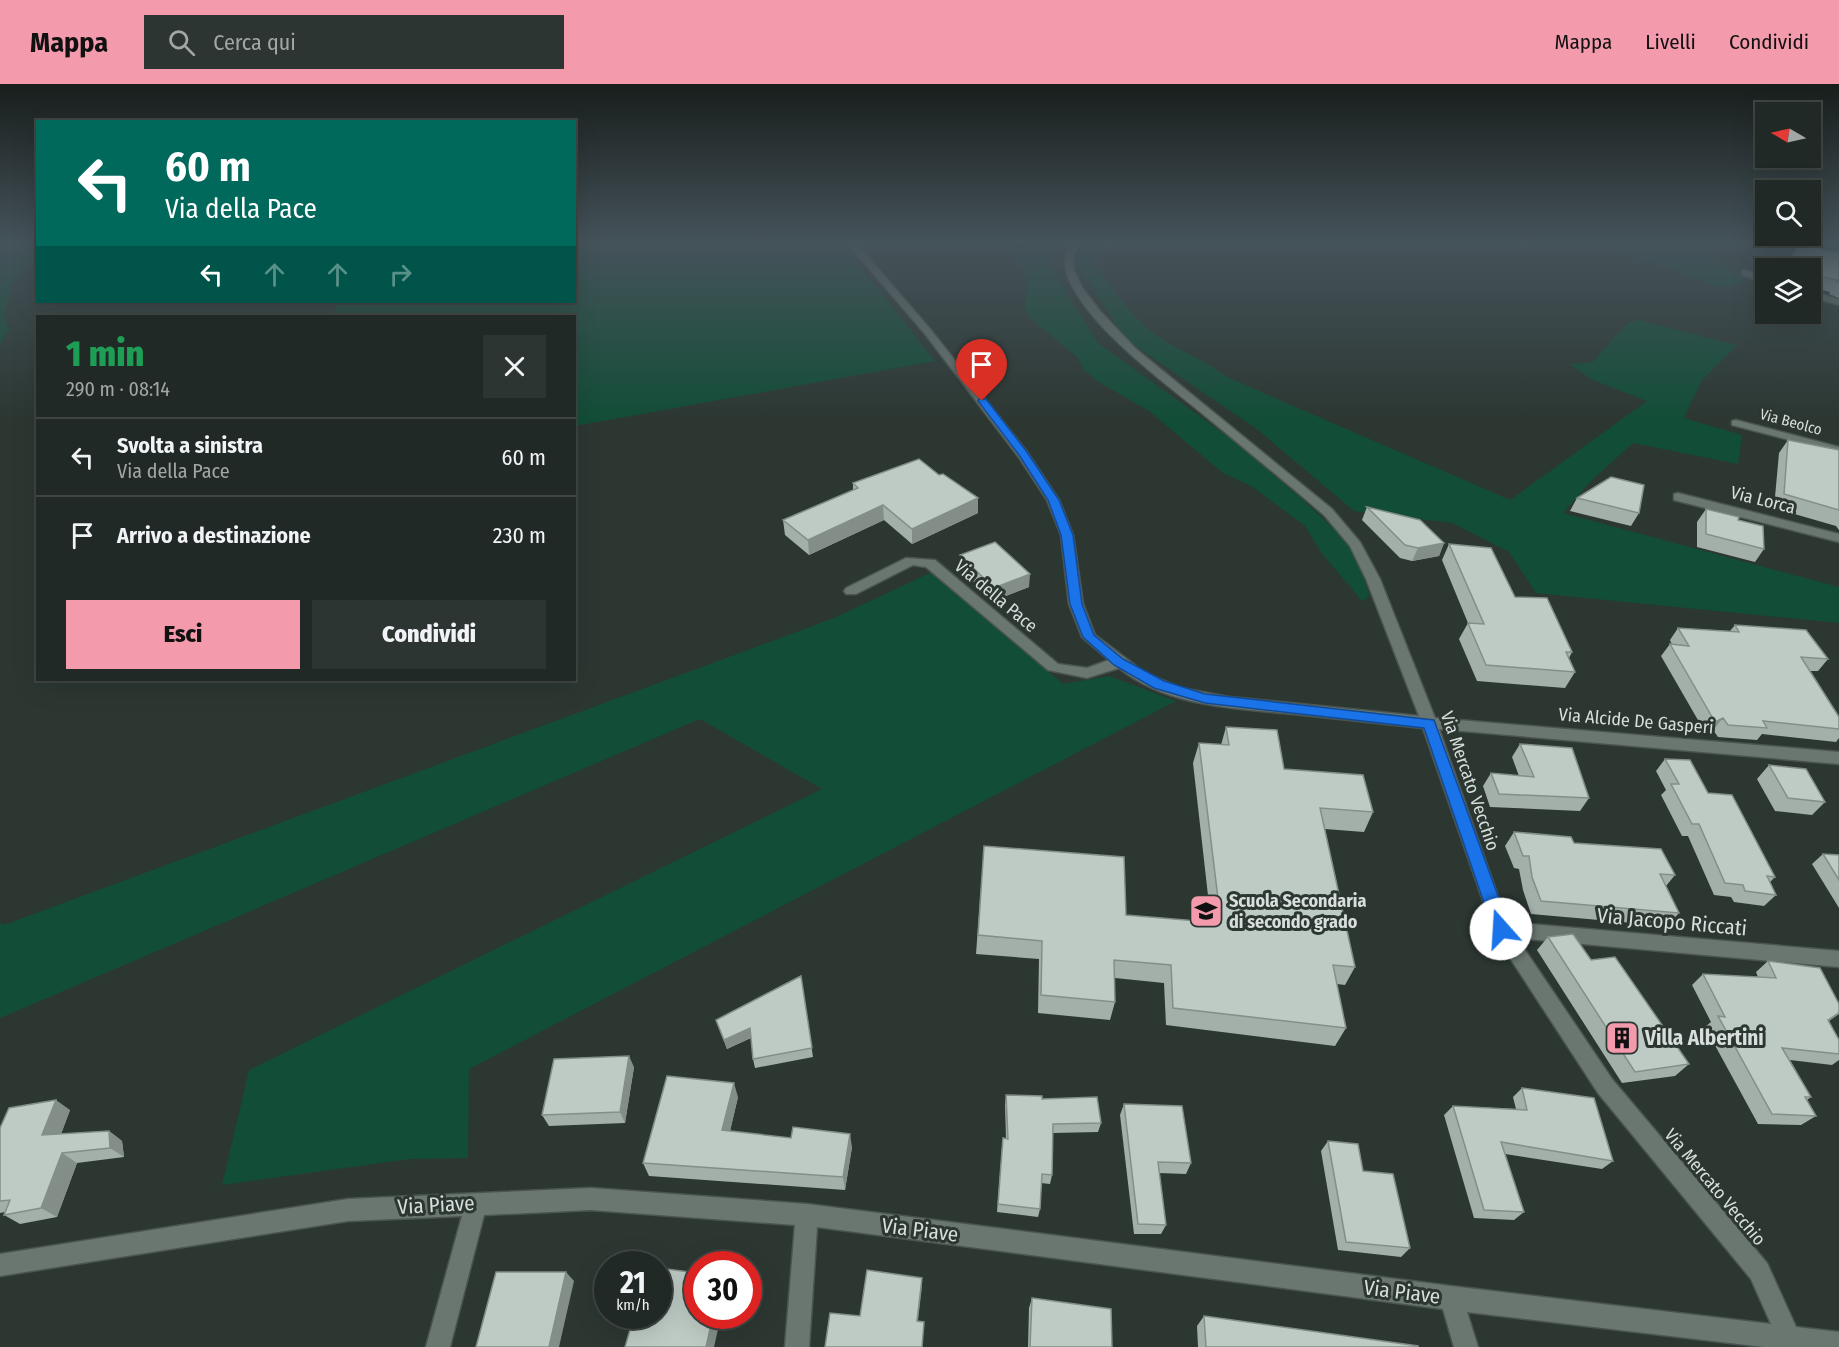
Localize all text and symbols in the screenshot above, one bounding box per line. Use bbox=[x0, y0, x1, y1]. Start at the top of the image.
search box bbox=[144, 15, 564, 69]
text: Mappa bbox=[30, 26, 108, 59]
icon: search bbox=[165, 26, 198, 59]
text: Cerca qui bbox=[213, 29, 296, 56]
text: Mappa bbox=[1555, 29, 1612, 55]
text: Livelli bbox=[1645, 29, 1696, 55]
text: Condividi bbox=[1729, 29, 1809, 55]
north arrow bbox=[1755, 102, 1821, 168]
map controls bbox=[1755, 102, 1821, 324]
text: 60 m bbox=[165, 142, 251, 192]
icon: left bbox=[66, 144, 144, 222]
button: search bbox=[1755, 180, 1821, 246]
text: Via della Pace bbox=[165, 193, 317, 225]
icon: left bbox=[195, 258, 228, 291]
icon: ahead bbox=[258, 258, 291, 291]
icon: ahead bbox=[321, 258, 354, 291]
icon: right bbox=[384, 258, 417, 291]
button: layers bbox=[1755, 258, 1821, 324]
text: 1 min bbox=[66, 332, 144, 376]
button: close bbox=[483, 335, 546, 398]
pin bbox=[956, 339, 1007, 401]
icon: arrive bbox=[965, 348, 998, 381]
text: 290 m · 08:14 bbox=[66, 377, 170, 401]
street label: Via Beolco bbox=[1758, 405, 1824, 439]
text: Svolta a sinistra bbox=[117, 432, 263, 459]
icon: left bbox=[66, 441, 99, 474]
text: 60 m bbox=[502, 444, 546, 471]
text: Via della Pace bbox=[117, 459, 230, 483]
street label: Via Lorca bbox=[1728, 481, 1798, 519]
icon: arrive bbox=[66, 519, 99, 552]
text: Arrivo a destinazione bbox=[117, 522, 311, 549]
text: 230 m bbox=[493, 522, 546, 549]
street label: Via della Pace bbox=[950, 555, 1042, 637]
button: Esci bbox=[66, 600, 300, 669]
button: Condividi bbox=[312, 600, 546, 669]
street label: Via Alcide De Gasperi bbox=[1558, 703, 1714, 739]
street label: Via Mercato Vecchio bbox=[1436, 708, 1504, 854]
place label: Scuola Secondaria di secondo grado bbox=[1229, 890, 1367, 933]
school or university icon: Scuola Secondaria di secondo grado bbox=[1188, 893, 1224, 929]
position arrow bbox=[1469, 897, 1533, 961]
street label: Via Jacopo Riccati bbox=[1596, 902, 1748, 942]
building icon: Villa Albertini bbox=[1604, 1020, 1640, 1056]
place label: Villa Albertini bbox=[1644, 1025, 1764, 1051]
street label: Via Mercato Vecchio bbox=[1660, 1124, 1770, 1250]
street label: Via Piave bbox=[397, 1190, 475, 1220]
street label: Via Piave bbox=[880, 1212, 960, 1248]
speed limit sign: 30 bbox=[684, 1251, 762, 1329]
text: 21 bbox=[620, 1265, 646, 1301]
street label: Via Piave bbox=[1362, 1274, 1442, 1310]
text: km/h bbox=[616, 1296, 650, 1314]

